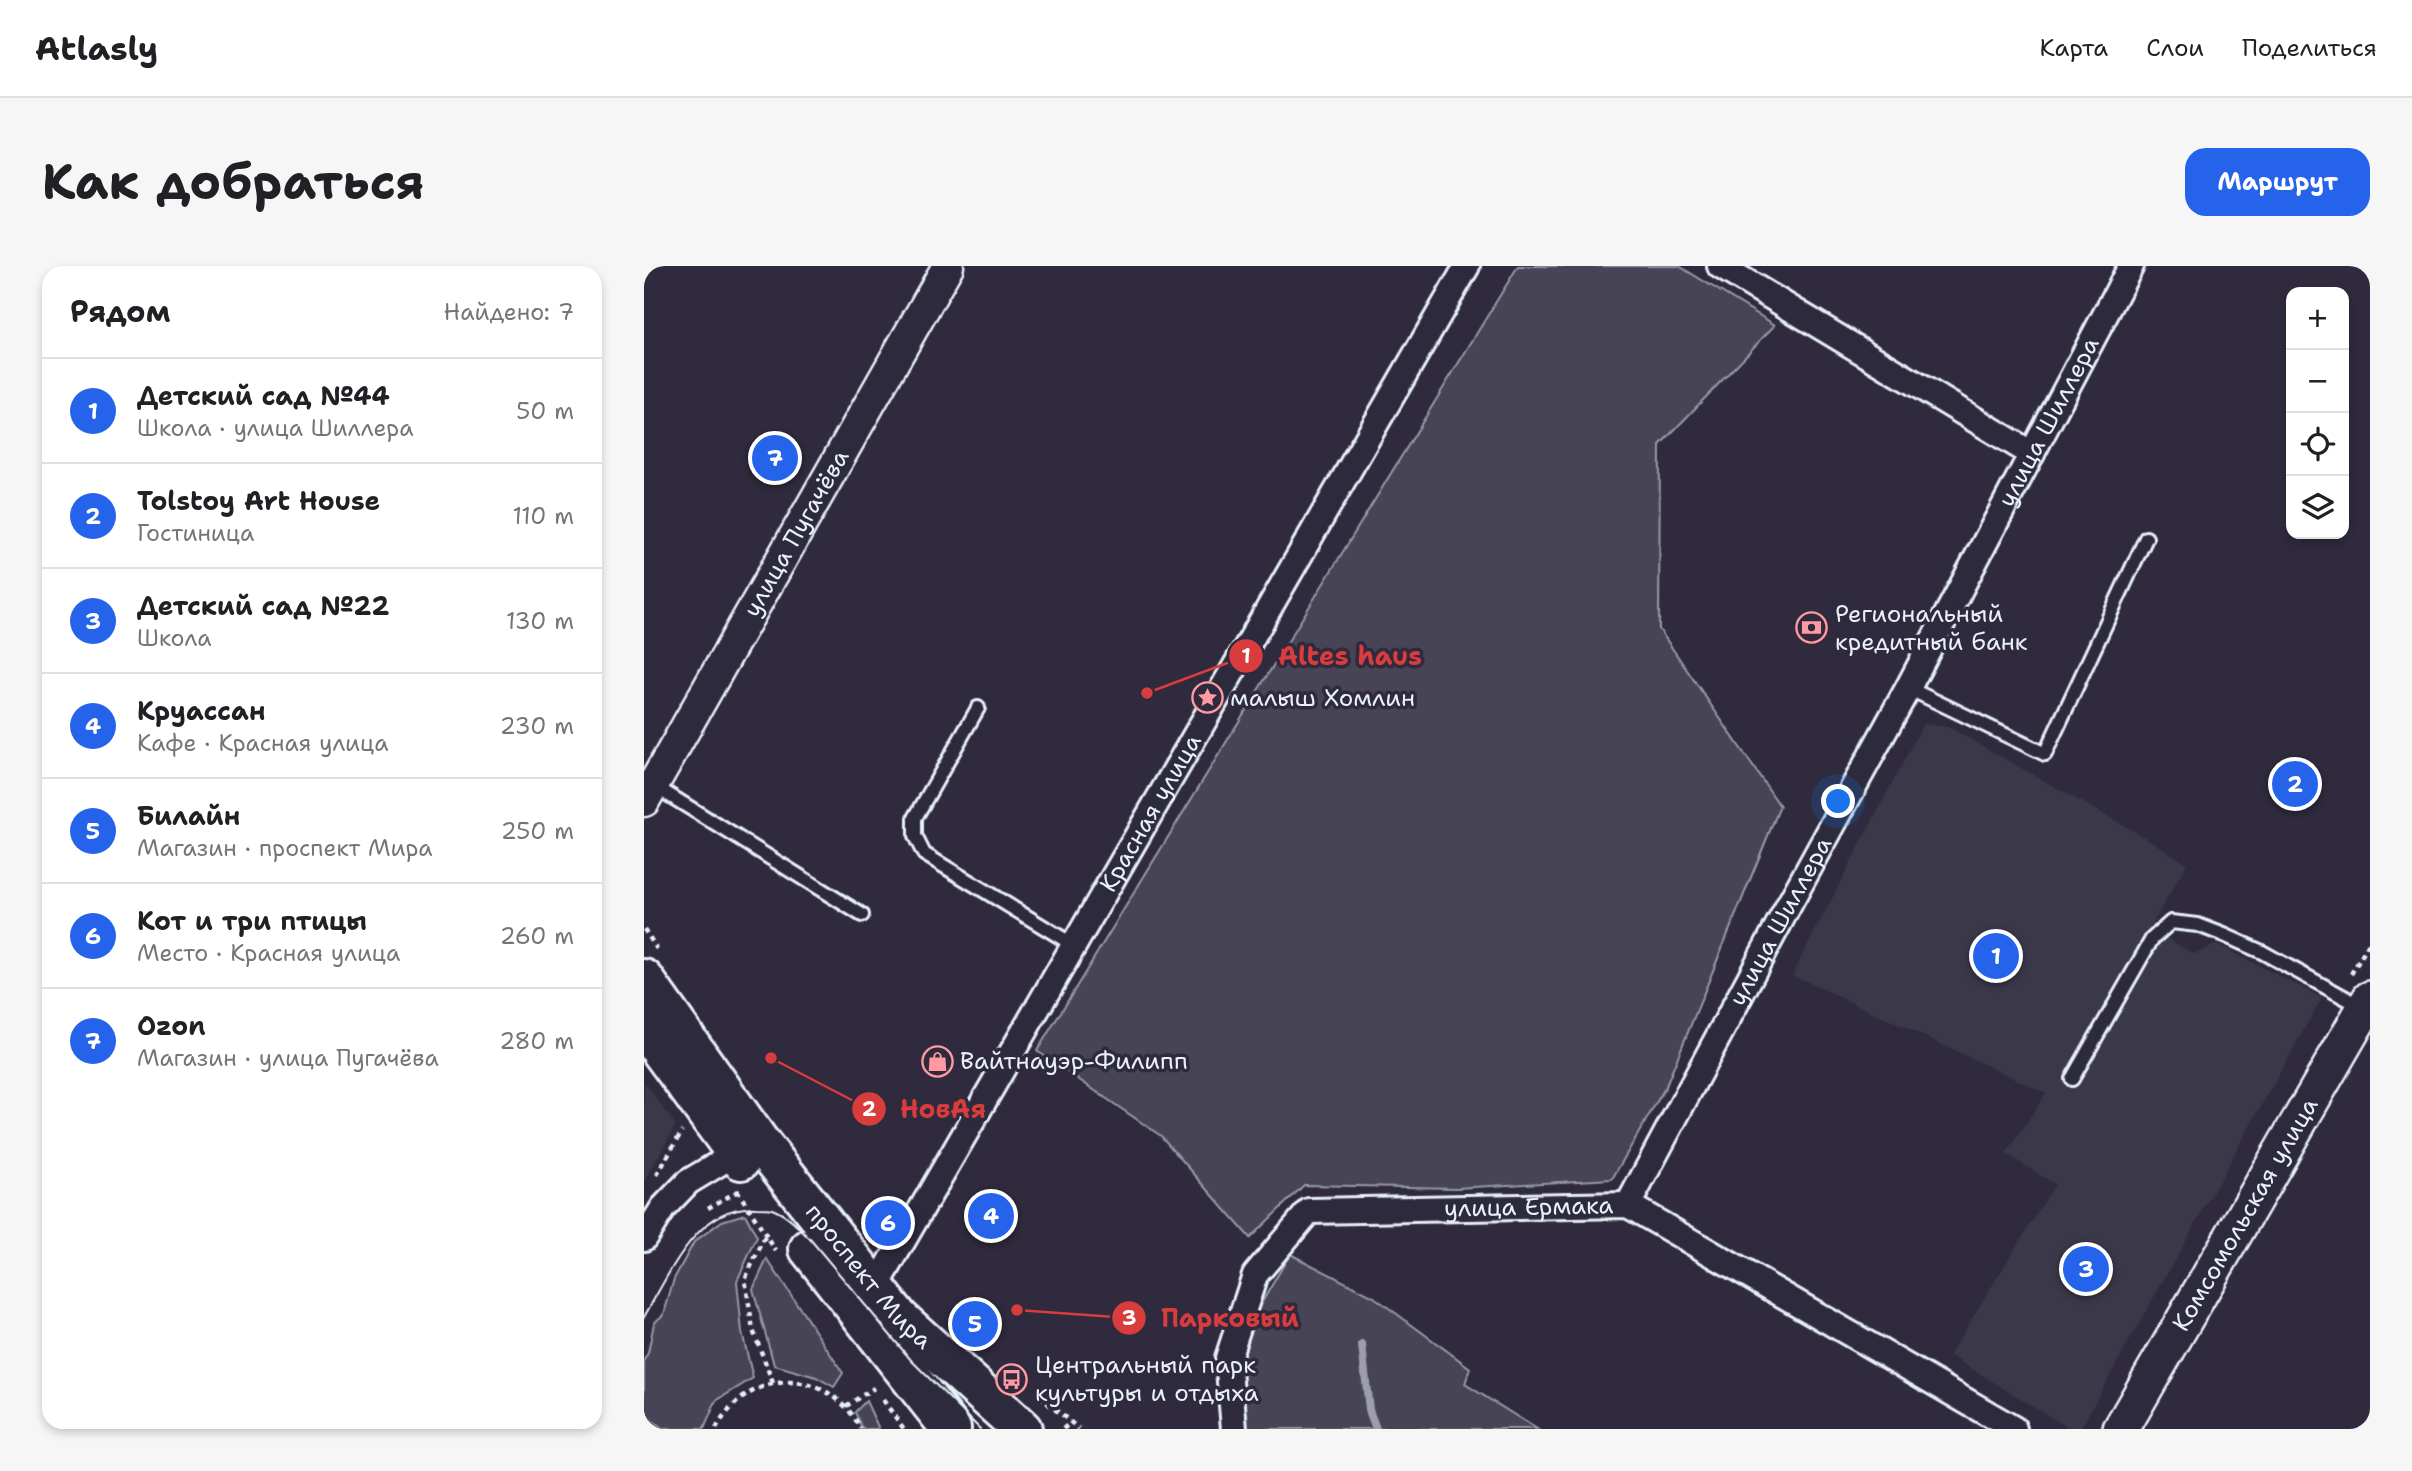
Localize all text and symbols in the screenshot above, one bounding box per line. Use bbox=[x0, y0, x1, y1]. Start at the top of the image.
text: Atlasly bbox=[35, 26, 158, 71]
text: Карта bbox=[2040, 32, 2108, 64]
text: Слои bbox=[2146, 32, 2204, 64]
text: Поделиться bbox=[2242, 32, 2377, 64]
button: Маршрут bbox=[2185, 148, 2370, 216]
text: Как добраться bbox=[42, 149, 424, 215]
map controls bbox=[2286, 287, 2349, 539]
button: + bbox=[2286, 287, 2349, 350]
text: Рядом bbox=[70, 291, 170, 332]
text: Найдено: 7 bbox=[444, 297, 574, 327]
street label: улица Шиллера bbox=[1991, 331, 2107, 512]
button: − bbox=[2286, 350, 2349, 413]
text: Детский сад №44 bbox=[137, 378, 390, 413]
text: 1 bbox=[88, 396, 98, 426]
text: 50 m bbox=[516, 396, 574, 426]
text: Школа · улица Шиллера bbox=[137, 413, 414, 443]
button: locate bbox=[2286, 413, 2349, 476]
pin: 7 bbox=[752, 432, 798, 484]
street label: улица Пугачёва bbox=[736, 444, 856, 623]
button: layers bbox=[2286, 476, 2349, 539]
text: Tolstoy Art House bbox=[137, 483, 380, 518]
text: 2 bbox=[85, 501, 101, 531]
text: 110 m bbox=[512, 501, 574, 531]
text: Гостиница bbox=[137, 518, 254, 548]
text: Детский сад №22 bbox=[137, 588, 389, 623]
place label: Региональный кредитный банк bbox=[1835, 598, 2028, 658]
text: 3 bbox=[85, 606, 101, 636]
text: 130 m bbox=[506, 606, 574, 636]
bank icon: Региональный кредитный банк bbox=[1795, 611, 1829, 645]
text: Школа bbox=[137, 623, 212, 653]
callout: Altes haus bbox=[1229, 633, 1436, 680]
text: Altes haus bbox=[1278, 638, 1422, 673]
text: 1 bbox=[1241, 642, 1251, 670]
place icon: малыш Хомлин bbox=[1190, 681, 1224, 715]
place label: малыш Хомлин bbox=[1230, 682, 1415, 714]
text: Круассан bbox=[137, 693, 266, 728]
text: 4 bbox=[85, 711, 101, 741]
text: 230 m bbox=[500, 711, 574, 741]
text: Кафе · Красная улица bbox=[137, 728, 389, 758]
street label: Красная улица bbox=[1092, 728, 1209, 898]
pin: 2 bbox=[2272, 758, 2318, 810]
your location bbox=[1821, 784, 1855, 818]
text: Билайн bbox=[137, 798, 240, 833]
text: 5 bbox=[86, 816, 100, 846]
text: 250 m bbox=[501, 816, 574, 846]
street label: улица Шиллера bbox=[1722, 831, 1839, 1012]
text: Магазин · проспект Мира bbox=[137, 833, 433, 863]
text: Кот и три птицы bbox=[137, 903, 367, 938]
text: 6 bbox=[85, 921, 101, 951]
text: 260 m bbox=[500, 921, 574, 951]
pin: 1 bbox=[1973, 930, 2019, 982]
text: Место · Красная улица bbox=[137, 938, 400, 968]
text: Ozon bbox=[137, 1008, 206, 1043]
text: 7 bbox=[85, 1026, 101, 1056]
text: 280 m bbox=[499, 1026, 574, 1056]
text: Магазин · улица Пугачёва bbox=[137, 1043, 439, 1073]
shop icon: Вайтнауэр-Филипп bbox=[920, 1044, 954, 1078]
place label: Вайтнауэр-Филипп bbox=[960, 1045, 1188, 1077]
callout: НовАя bbox=[851, 1085, 1000, 1132]
text: НовАя bbox=[900, 1091, 986, 1126]
street label: Комсомольская улица bbox=[2165, 1092, 2326, 1337]
text: 2 bbox=[862, 1095, 877, 1123]
street label: улица Ермака bbox=[1444, 1189, 1614, 1224]
pin: 4 bbox=[968, 1190, 1014, 1242]
street label: проспект Мира bbox=[798, 1197, 939, 1356]
pin: 6 bbox=[865, 1197, 911, 1249]
pin: 3 bbox=[2063, 1243, 2109, 1295]
callout: Парковый bbox=[1112, 1294, 1313, 1341]
pin: 5 bbox=[952, 1298, 998, 1350]
text: Парковый bbox=[1161, 1300, 1299, 1335]
text: 3 bbox=[1122, 1304, 1136, 1332]
place label: Центральный парк культуры и отдыха bbox=[1035, 1349, 1259, 1409]
bus stop icon: Центральный парк культуры и отдыха bbox=[995, 1362, 1029, 1396]

